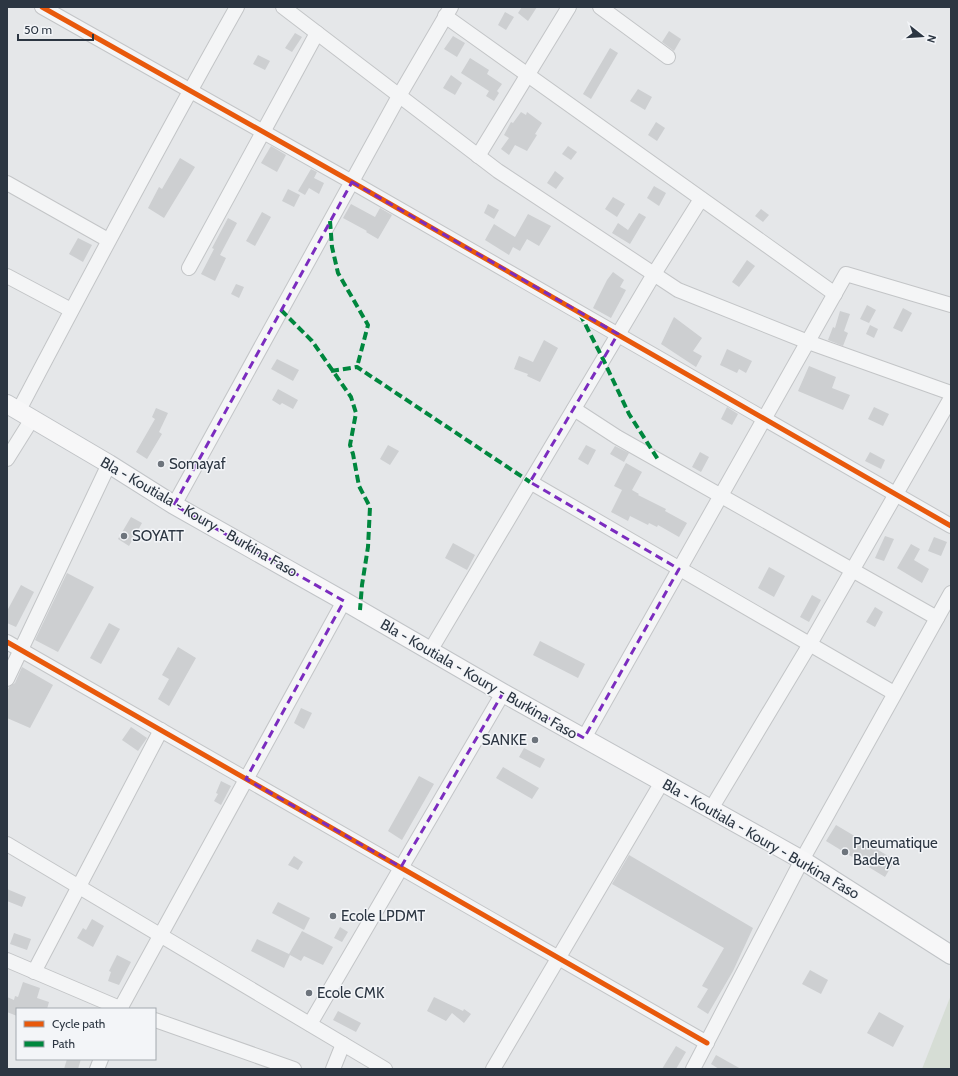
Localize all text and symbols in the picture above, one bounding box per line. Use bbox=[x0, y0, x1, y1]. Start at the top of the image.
scale bar bbox=[18, 16, 93, 42]
north arrow bbox=[902, 16, 942, 56]
text: 50 m bbox=[24, 22, 52, 37]
text: N bbox=[924, 33, 939, 45]
street label: Bla - Koutiala - Koury - Burkina Faso bbox=[97, 453, 301, 581]
place label: Somayaf bbox=[169, 455, 226, 473]
marker: Somayaf bbox=[156, 459, 166, 469]
place label: SOYATT bbox=[132, 527, 184, 545]
marker: SOYATT bbox=[119, 531, 129, 541]
street label: Bla - Koutiala - Koury - Burkina Faso bbox=[377, 615, 581, 743]
place label: SANKE bbox=[482, 731, 527, 749]
marker: SANKE bbox=[530, 735, 540, 745]
street label: Bla - Koutiala - Koury - Burkina Faso bbox=[659, 775, 863, 903]
place label: Pneumatique Badeya bbox=[853, 834, 938, 869]
marker: Pneumatique Badeya bbox=[840, 847, 850, 857]
place label: Ecole LPDMT bbox=[341, 907, 425, 925]
marker: Ecole LPDMT bbox=[328, 911, 338, 921]
place label: Ecole CMK bbox=[317, 984, 385, 1002]
marker: Ecole CMK bbox=[304, 988, 314, 998]
legend bbox=[16, 1008, 156, 1060]
text: Cycle path bbox=[52, 1016, 105, 1031]
text: Path bbox=[52, 1036, 75, 1051]

